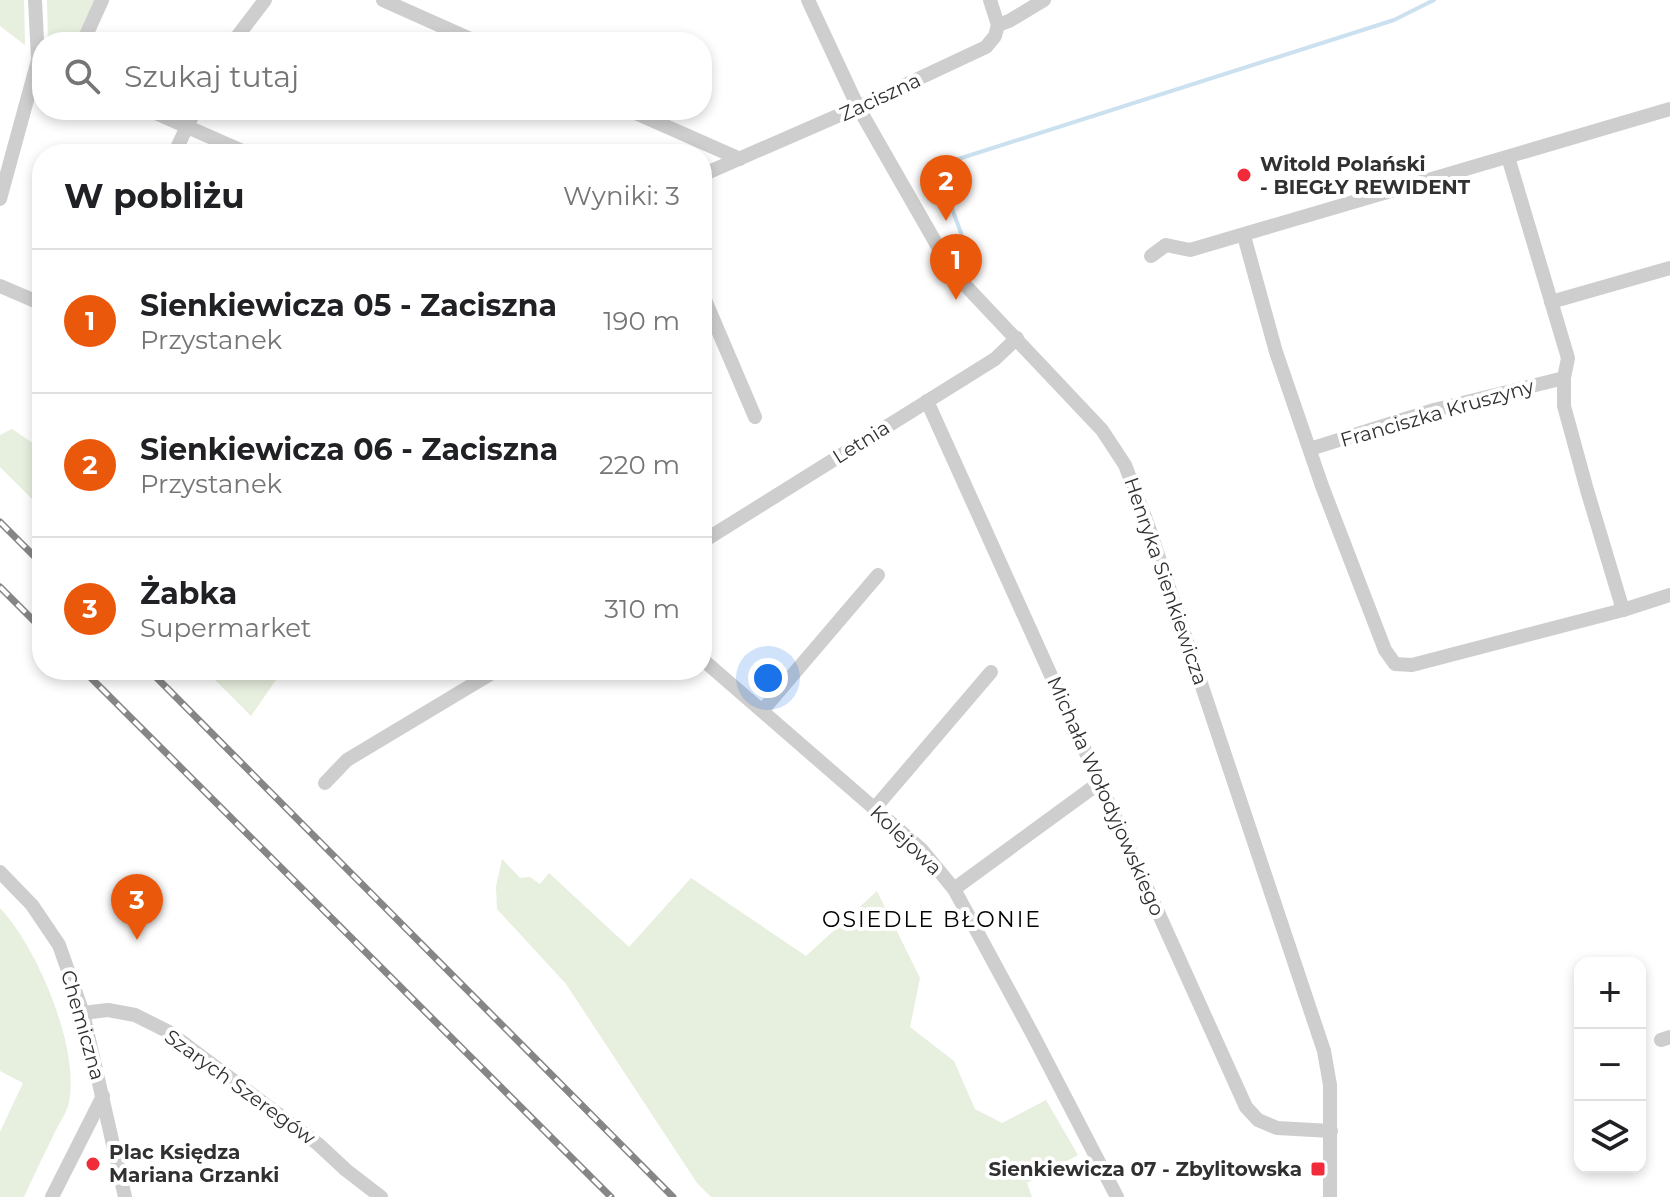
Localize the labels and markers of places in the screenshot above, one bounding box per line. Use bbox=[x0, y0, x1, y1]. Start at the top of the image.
place label: Witold Polański - BIEGŁY REWIDENT bbox=[1260, 152, 1471, 199]
pin: 2 bbox=[920, 155, 972, 221]
marker: Witold Polański - BIEGŁY REWIDENT bbox=[1235, 166, 1253, 184]
pin: 1 bbox=[930, 234, 982, 300]
pin: 3 bbox=[111, 874, 163, 940]
place label: Plac Księdza Mariana Grzanki bbox=[109, 1140, 279, 1187]
marker: Plac Księdza Mariana Grzanki bbox=[84, 1155, 102, 1173]
place label: Sienkiewicza 07 - Zbylitowska bbox=[988, 1157, 1302, 1181]
marker: Sienkiewicza 07 - Zbylitowska bbox=[1309, 1160, 1327, 1178]

